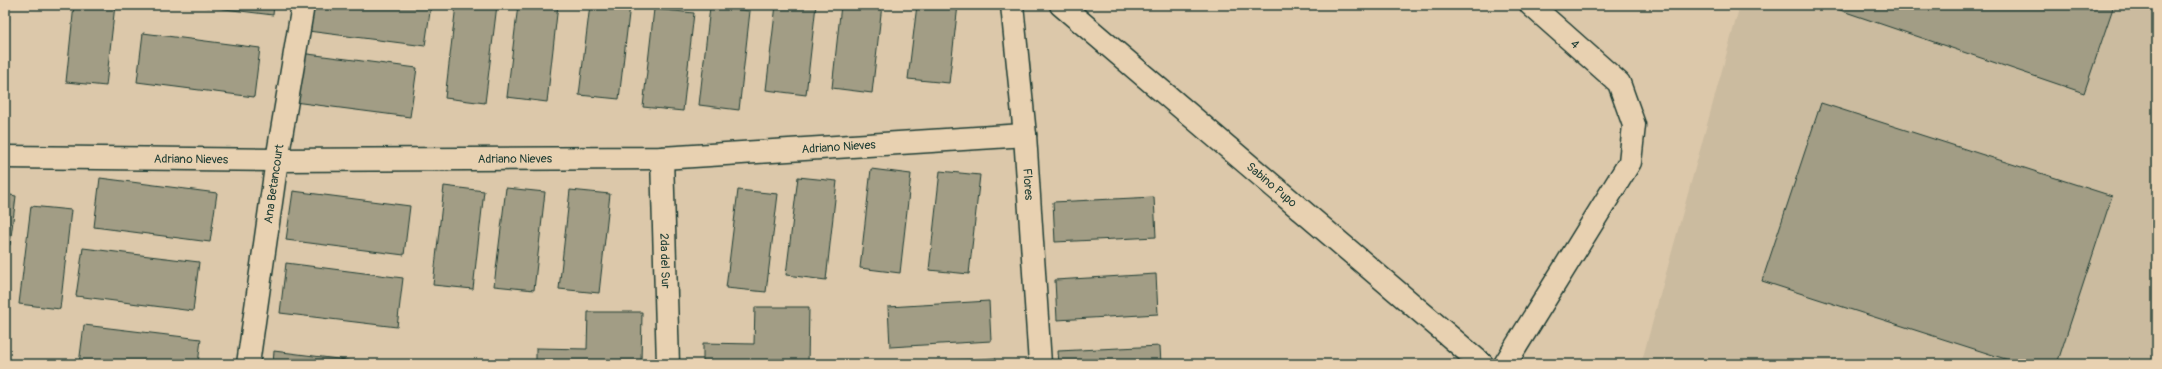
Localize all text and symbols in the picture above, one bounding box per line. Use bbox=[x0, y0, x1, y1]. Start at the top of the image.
street label: 4 bbox=[1567, 36, 1582, 52]
street label: Adriano Nieves bbox=[801, 137, 877, 157]
street label: Ana Betancourt bbox=[261, 143, 288, 225]
street label: Adriano Nieves bbox=[154, 152, 229, 167]
street label: Adriano Nieves bbox=[478, 152, 553, 167]
street label: Sabino Pupo bbox=[1243, 159, 1300, 211]
street label: Flores bbox=[1019, 168, 1036, 201]
street label: 2da del Sur bbox=[656, 233, 673, 290]

